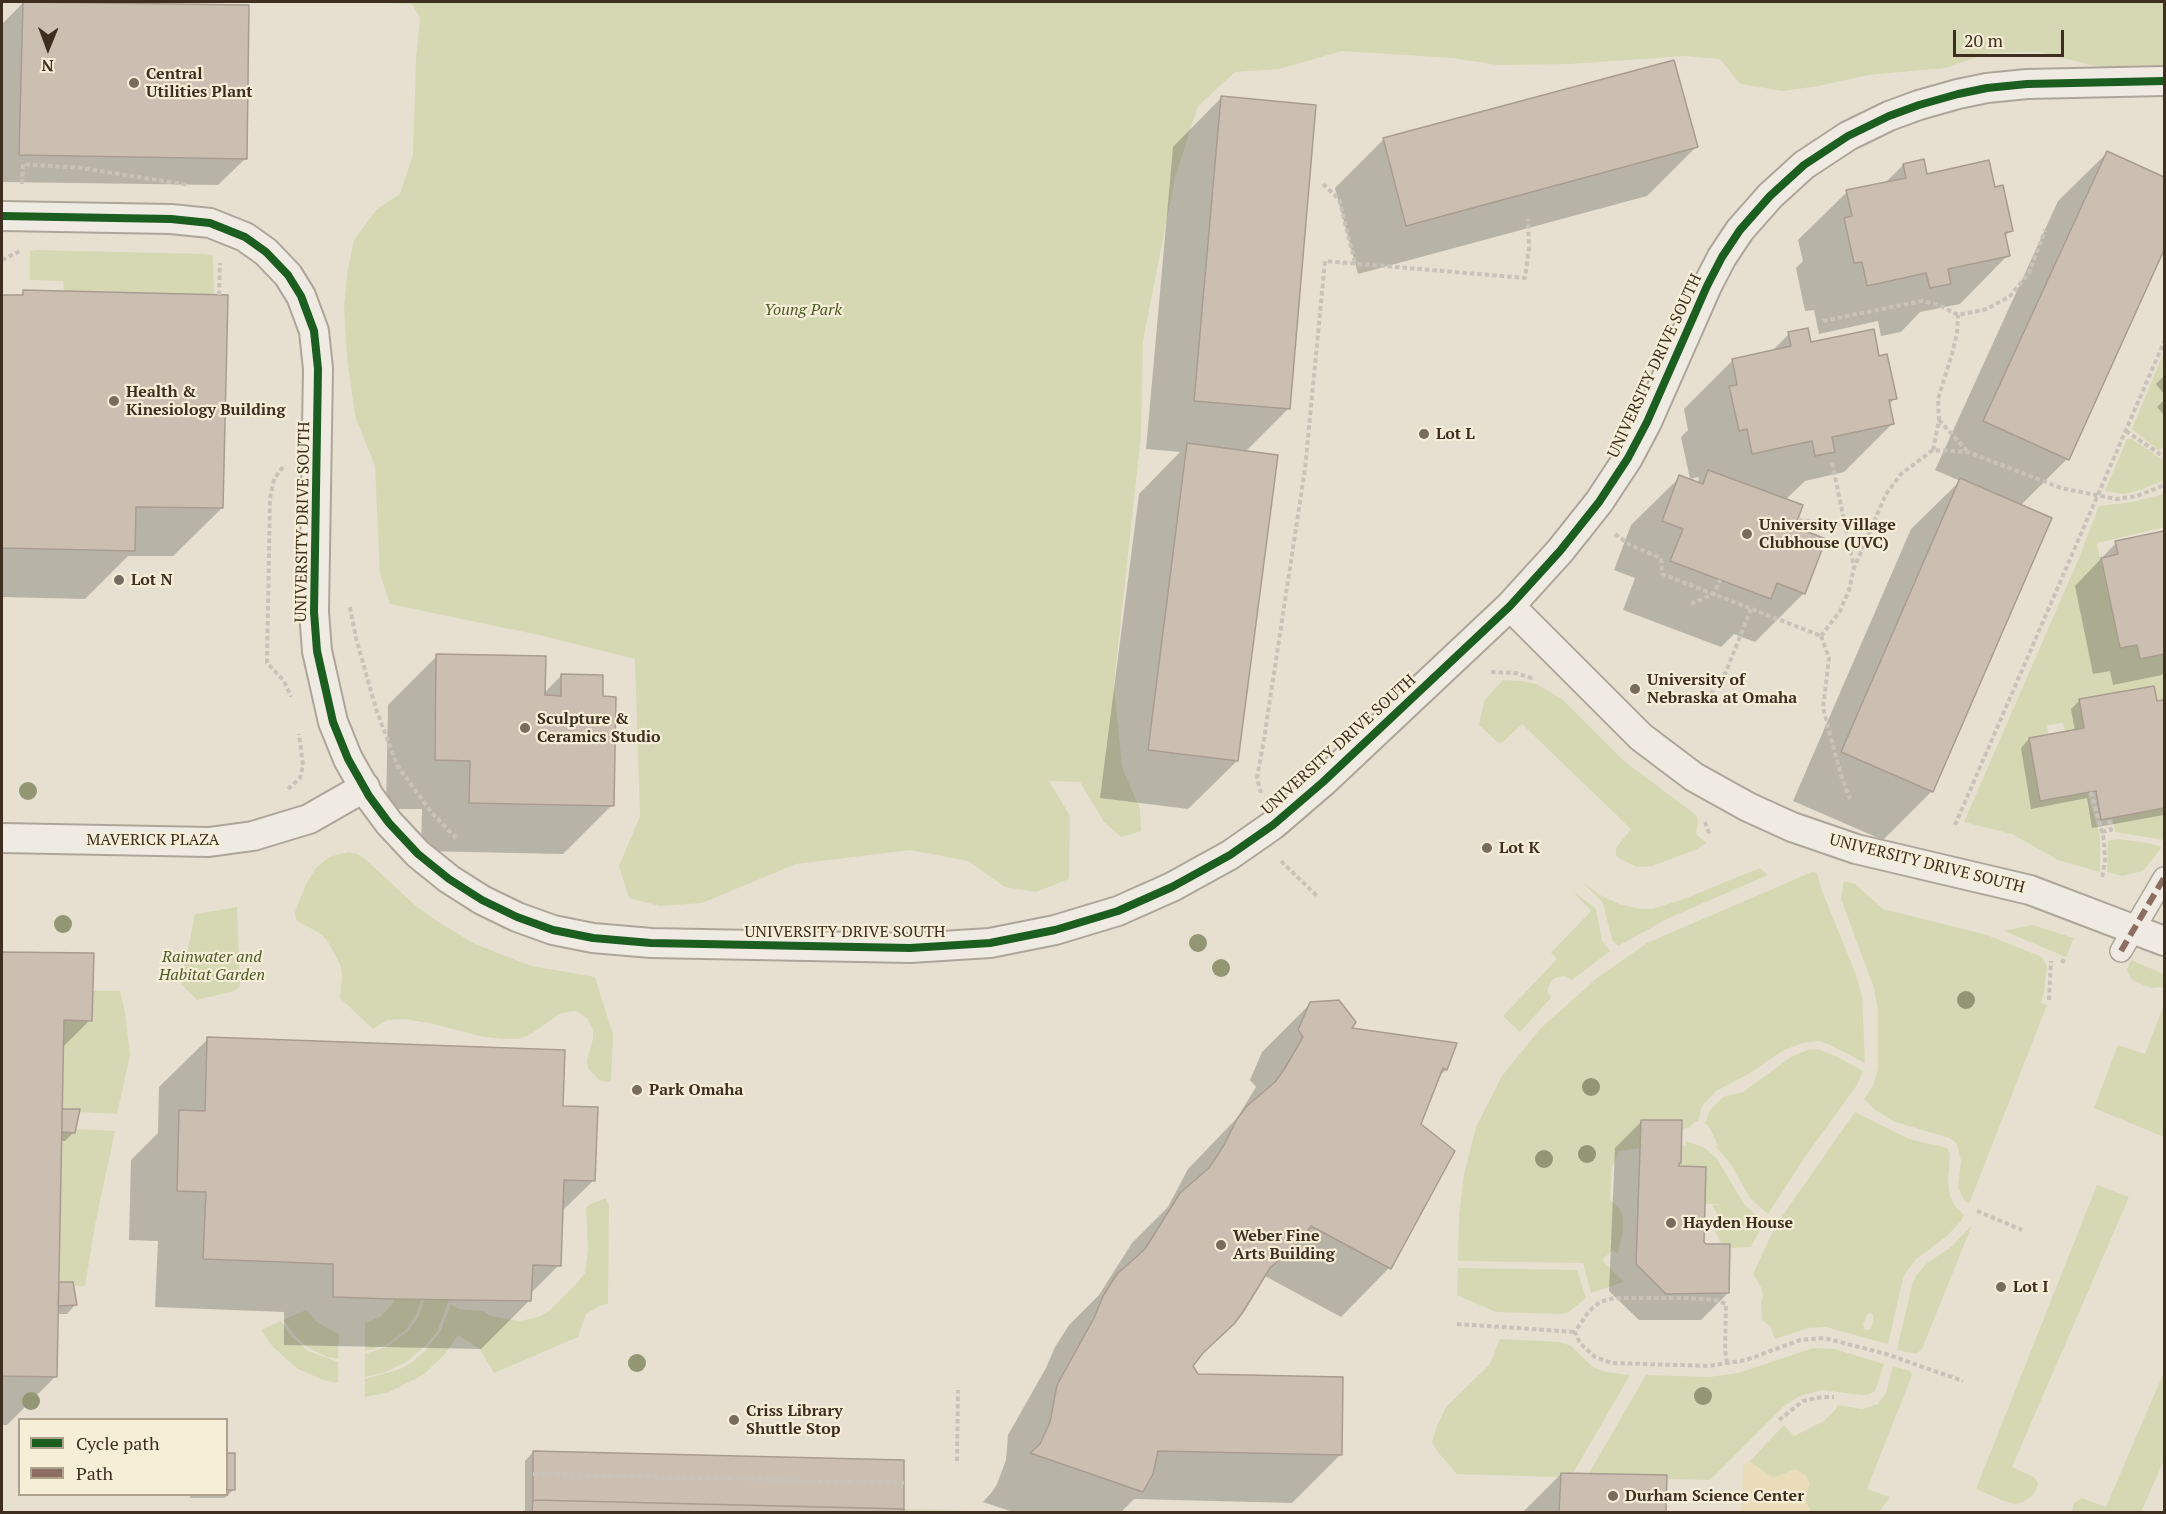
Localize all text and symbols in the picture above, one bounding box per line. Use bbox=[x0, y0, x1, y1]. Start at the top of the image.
north arrow bbox=[18, 18, 78, 78]
scale bar bbox=[1956, 18, 2067, 56]
text: 20 m bbox=[1964, 28, 2003, 52]
text: N bbox=[41, 55, 54, 77]
place label: Central Utilities Plant bbox=[146, 64, 253, 102]
marker: Central Utilities Plant bbox=[127, 76, 141, 90]
street label: UNIVERSITY DRIVE SOUTH bbox=[1604, 271, 1706, 461]
park label: Young Park bbox=[764, 300, 842, 320]
place label: Health & Kinesiology Building bbox=[126, 382, 285, 420]
marker: Health & Kinesiology Building bbox=[107, 394, 121, 408]
street label: UNIVERSITY DRIVE SOUTH bbox=[292, 421, 314, 623]
place label: Lot L bbox=[1436, 424, 1475, 444]
marker: Lot L bbox=[1417, 427, 1431, 441]
place label: University Village Clubhouse (UVC) bbox=[1759, 515, 1896, 553]
marker: University Village Clubhouse (UVC) bbox=[1740, 527, 1754, 541]
place label: Lot N bbox=[131, 570, 173, 590]
marker: Lot N bbox=[112, 573, 126, 587]
place label: University of Nebraska at Omaha bbox=[1647, 670, 1797, 708]
street label: UNIVERSITY DRIVE SOUTH bbox=[1258, 671, 1420, 819]
marker: University of Nebraska at Omaha bbox=[1628, 682, 1642, 696]
place label: Sculpture & Ceramics Studio bbox=[537, 709, 661, 747]
marker: Sculpture & Ceramics Studio bbox=[518, 721, 532, 735]
street label: MAVERICK PLAZA bbox=[86, 830, 220, 850]
street label: UNIVERSITY DRIVE SOUTH bbox=[1827, 830, 2027, 898]
place label: Lot K bbox=[1499, 838, 1540, 858]
marker: Lot K bbox=[1480, 841, 1494, 855]
street label: UNIVERSITY DRIVE SOUTH bbox=[745, 922, 945, 942]
park label: Rainwater and Habitat Garden bbox=[159, 947, 265, 985]
place label: Park Omaha bbox=[649, 1080, 744, 1100]
marker: Park Omaha bbox=[630, 1083, 644, 1097]
place label: Hayden House bbox=[1683, 1213, 1793, 1233]
marker: Hayden House bbox=[1664, 1216, 1678, 1230]
place label: Weber Fine Arts Building bbox=[1233, 1226, 1335, 1264]
marker: Weber Fine Arts Building bbox=[1214, 1238, 1228, 1252]
place label: Lot I bbox=[2013, 1277, 2048, 1297]
marker: Lot I bbox=[1994, 1280, 2008, 1294]
place label: Criss Library Shuttle Stop bbox=[746, 1401, 843, 1439]
marker: Criss Library Shuttle Stop bbox=[727, 1413, 741, 1427]
legend bbox=[18, 1418, 228, 1496]
text: Cycle path bbox=[76, 1431, 160, 1455]
text: Path bbox=[76, 1461, 113, 1485]
place label: Durham Science Center bbox=[1625, 1486, 1804, 1506]
marker: Durham Science Center bbox=[1606, 1489, 1620, 1503]

